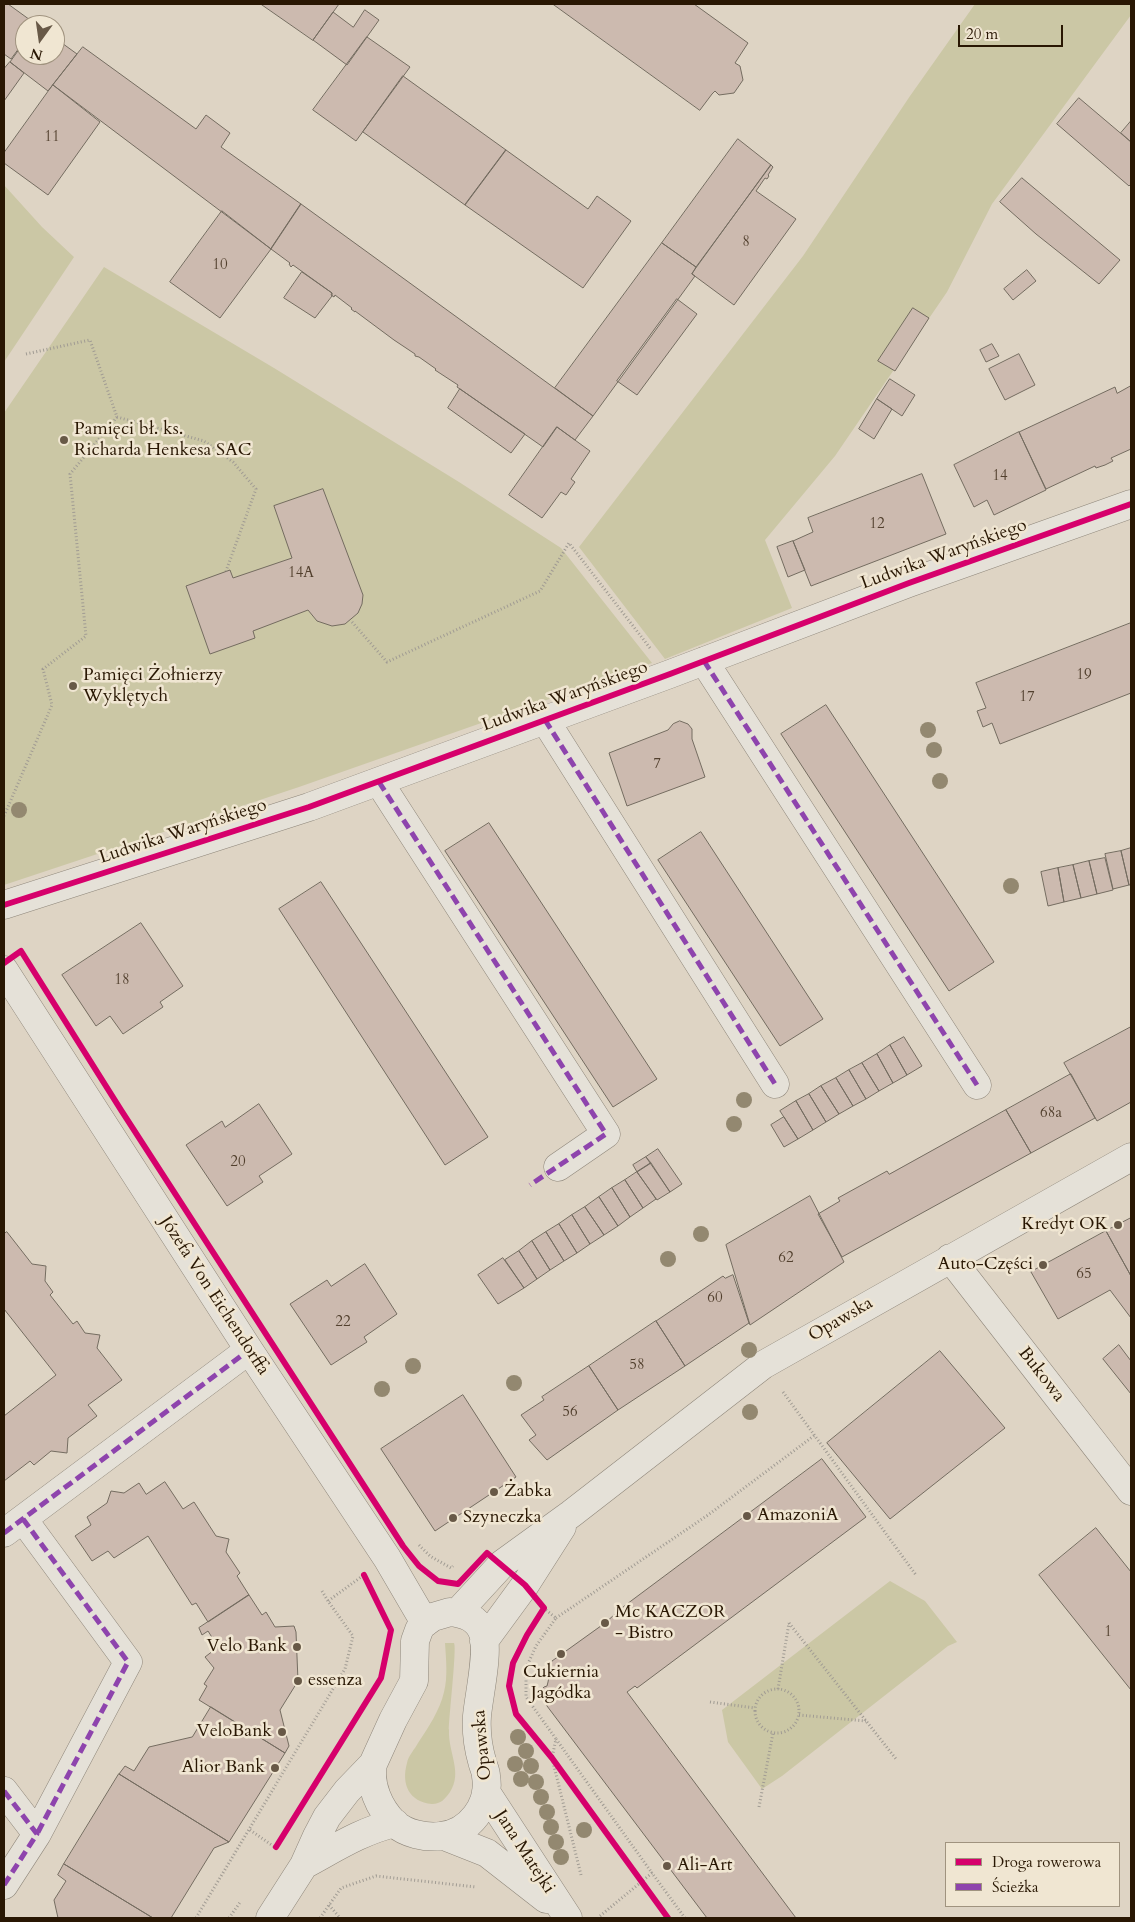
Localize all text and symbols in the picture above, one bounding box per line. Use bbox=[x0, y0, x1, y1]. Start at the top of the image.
north arrow bbox=[15, 15, 65, 65]
scale bar bbox=[960, 15, 1065, 47]
text: 20 m bbox=[966, 24, 998, 44]
text: N bbox=[28, 43, 45, 65]
house number: 11 bbox=[44, 129, 60, 147]
house number: 8 bbox=[742, 234, 750, 252]
house number: 10 bbox=[212, 257, 228, 275]
place label: Pamięci bł. ks. Richarda Henkesa SAC bbox=[74, 419, 252, 462]
marker: Pamięci bł. ks. Richarda Henkesa SAC bbox=[58, 434, 70, 446]
house number: 14 bbox=[992, 468, 1008, 486]
street label: Ludwika Waryńskiego bbox=[858, 515, 1030, 595]
house number: 12 bbox=[869, 516, 885, 534]
house number: 14A bbox=[288, 565, 314, 583]
street label: Ludwika Waryńskiego bbox=[479, 657, 651, 737]
place label: Pamięci Żołnierzy Wyklętych bbox=[83, 665, 223, 708]
house number: 19 bbox=[1076, 667, 1092, 685]
marker: Pamięci Żołnierzy Wyklętych bbox=[67, 680, 79, 692]
house number: 17 bbox=[1019, 689, 1035, 707]
house number: 7 bbox=[653, 756, 661, 774]
street label: Ludwika Waryńskiego bbox=[97, 795, 269, 869]
house number: 18 bbox=[114, 972, 130, 990]
house number: 68a bbox=[1040, 1105, 1062, 1123]
house number: 20 bbox=[230, 1154, 246, 1172]
street label: Józefa Von Eichendorffa bbox=[154, 1212, 274, 1380]
place label: Kredyt OK bbox=[1021, 1214, 1108, 1236]
marker: Kredyt OK bbox=[1112, 1219, 1124, 1231]
house number: 62 bbox=[778, 1250, 794, 1268]
place label: Auto-Części bbox=[938, 1254, 1033, 1276]
marker: Auto-Części bbox=[1037, 1259, 1049, 1271]
house number: 65 bbox=[1076, 1266, 1092, 1284]
house number: 60 bbox=[707, 1290, 723, 1308]
street label: Opawska bbox=[805, 1293, 877, 1347]
house number: 22 bbox=[335, 1314, 351, 1332]
street label: Bukowa bbox=[1013, 1343, 1069, 1407]
house number: 58 bbox=[629, 1357, 645, 1375]
house number: 56 bbox=[562, 1404, 578, 1422]
place label: Żabka bbox=[504, 1481, 552, 1503]
marker: Żabka bbox=[488, 1486, 500, 1498]
place label: AmazoniA bbox=[757, 1505, 839, 1527]
place label: Szyneczka bbox=[463, 1507, 542, 1529]
marker: AmazoniA bbox=[741, 1510, 753, 1522]
marker: Szyneczka bbox=[447, 1512, 459, 1524]
place label: Mc KACZOR - Bistro bbox=[615, 1602, 726, 1645]
marker: Mc KACZOR - Bistro bbox=[599, 1617, 611, 1629]
house number: 1 bbox=[1104, 1624, 1112, 1642]
place label: Velo Bank bbox=[207, 1636, 287, 1658]
marker: Velo Bank bbox=[291, 1641, 303, 1653]
marker: Cukiernia Jagódka bbox=[555, 1648, 567, 1660]
place label: Cukiernia Jagódka bbox=[523, 1662, 599, 1705]
place label: essenza bbox=[308, 1670, 362, 1692]
marker: essenza bbox=[292, 1675, 304, 1687]
street label: Opawska bbox=[469, 1709, 497, 1781]
place label: VeloBank bbox=[196, 1721, 272, 1743]
marker: VeloBank bbox=[276, 1726, 288, 1738]
place label: Alior Bank bbox=[182, 1757, 265, 1779]
marker: Alior Bank bbox=[269, 1762, 281, 1774]
street label: Jana Matejki bbox=[489, 1806, 559, 1898]
legend bbox=[945, 1842, 1120, 1907]
text: Droga rowerowa bbox=[992, 1852, 1101, 1872]
place label: Ali-Art bbox=[677, 1855, 733, 1877]
marker: Ali-Art bbox=[661, 1860, 673, 1872]
text: Ścieżka bbox=[992, 1877, 1039, 1897]

